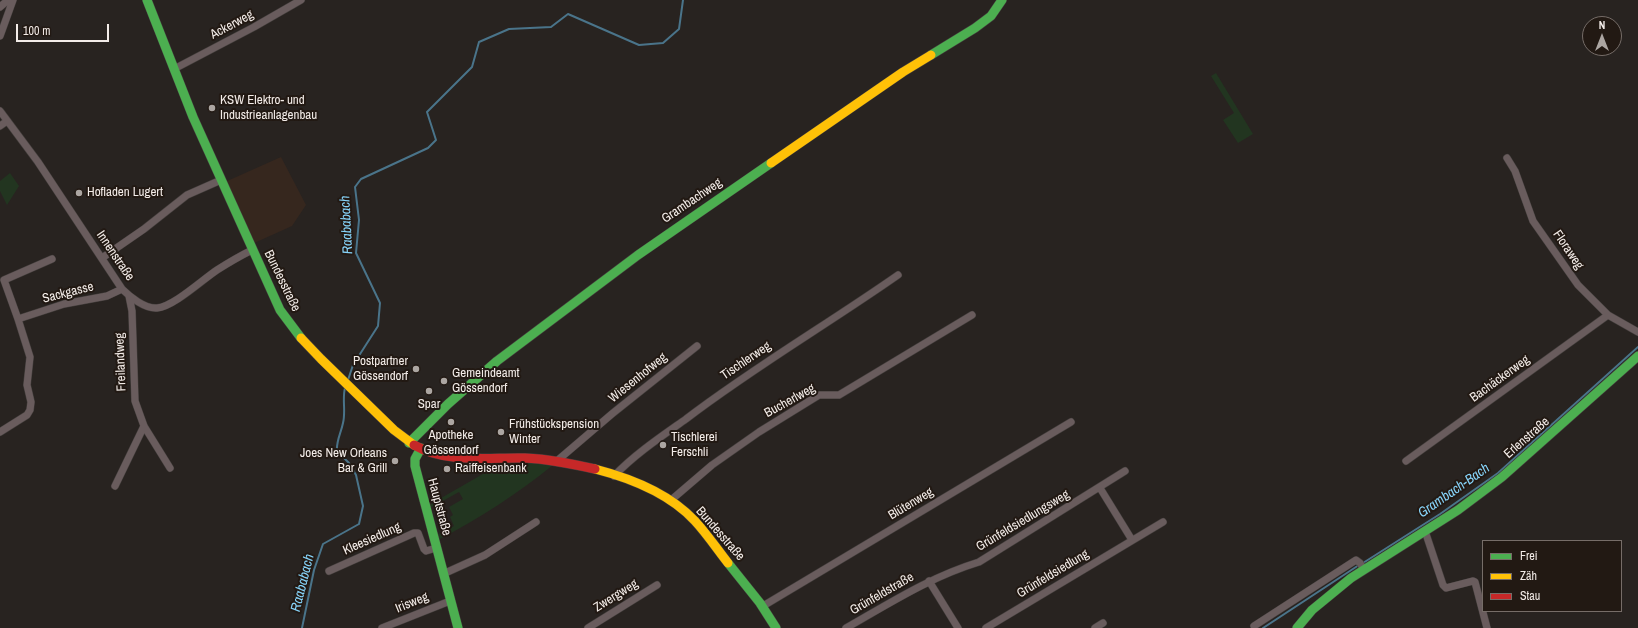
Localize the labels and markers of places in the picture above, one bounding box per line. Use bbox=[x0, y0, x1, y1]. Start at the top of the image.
place label: KSW Elektro- und Industrieanlagenbau bbox=[220, 93, 317, 124]
marker: KSW Elektro- und Industrieanlagenbau bbox=[207, 103, 217, 113]
place label: Hofladen Lugert bbox=[87, 185, 163, 201]
marker: Hofladen Lugert bbox=[74, 188, 84, 198]
place label: Postpartner Gössendorf bbox=[353, 354, 408, 385]
marker: Postpartner Gössendorf bbox=[411, 364, 421, 374]
place label: Gemeindeamt Gössendorf bbox=[452, 366, 520, 397]
marker: Gemeindeamt Gössendorf bbox=[439, 376, 449, 386]
marker: Spar bbox=[424, 386, 434, 396]
place label: Spar bbox=[418, 397, 440, 413]
marker: Apotheke Gössendorf bbox=[446, 417, 456, 427]
place label: Frühstückspension Winter bbox=[509, 417, 599, 448]
marker: Frühstückspension Winter bbox=[496, 427, 506, 437]
place label: Apotheke Gössendorf bbox=[423, 428, 479, 459]
place label: Tischlerei Ferschli bbox=[671, 430, 718, 461]
marker: Tischlerei Ferschli bbox=[658, 440, 668, 450]
place label: Joes New Orleans Bar & Grill bbox=[300, 446, 387, 477]
marker: Joes New Orleans Bar & Grill bbox=[390, 456, 400, 466]
place label: Raiffeisenbank bbox=[455, 461, 527, 477]
marker: Raiffeisenbank bbox=[442, 464, 452, 474]

